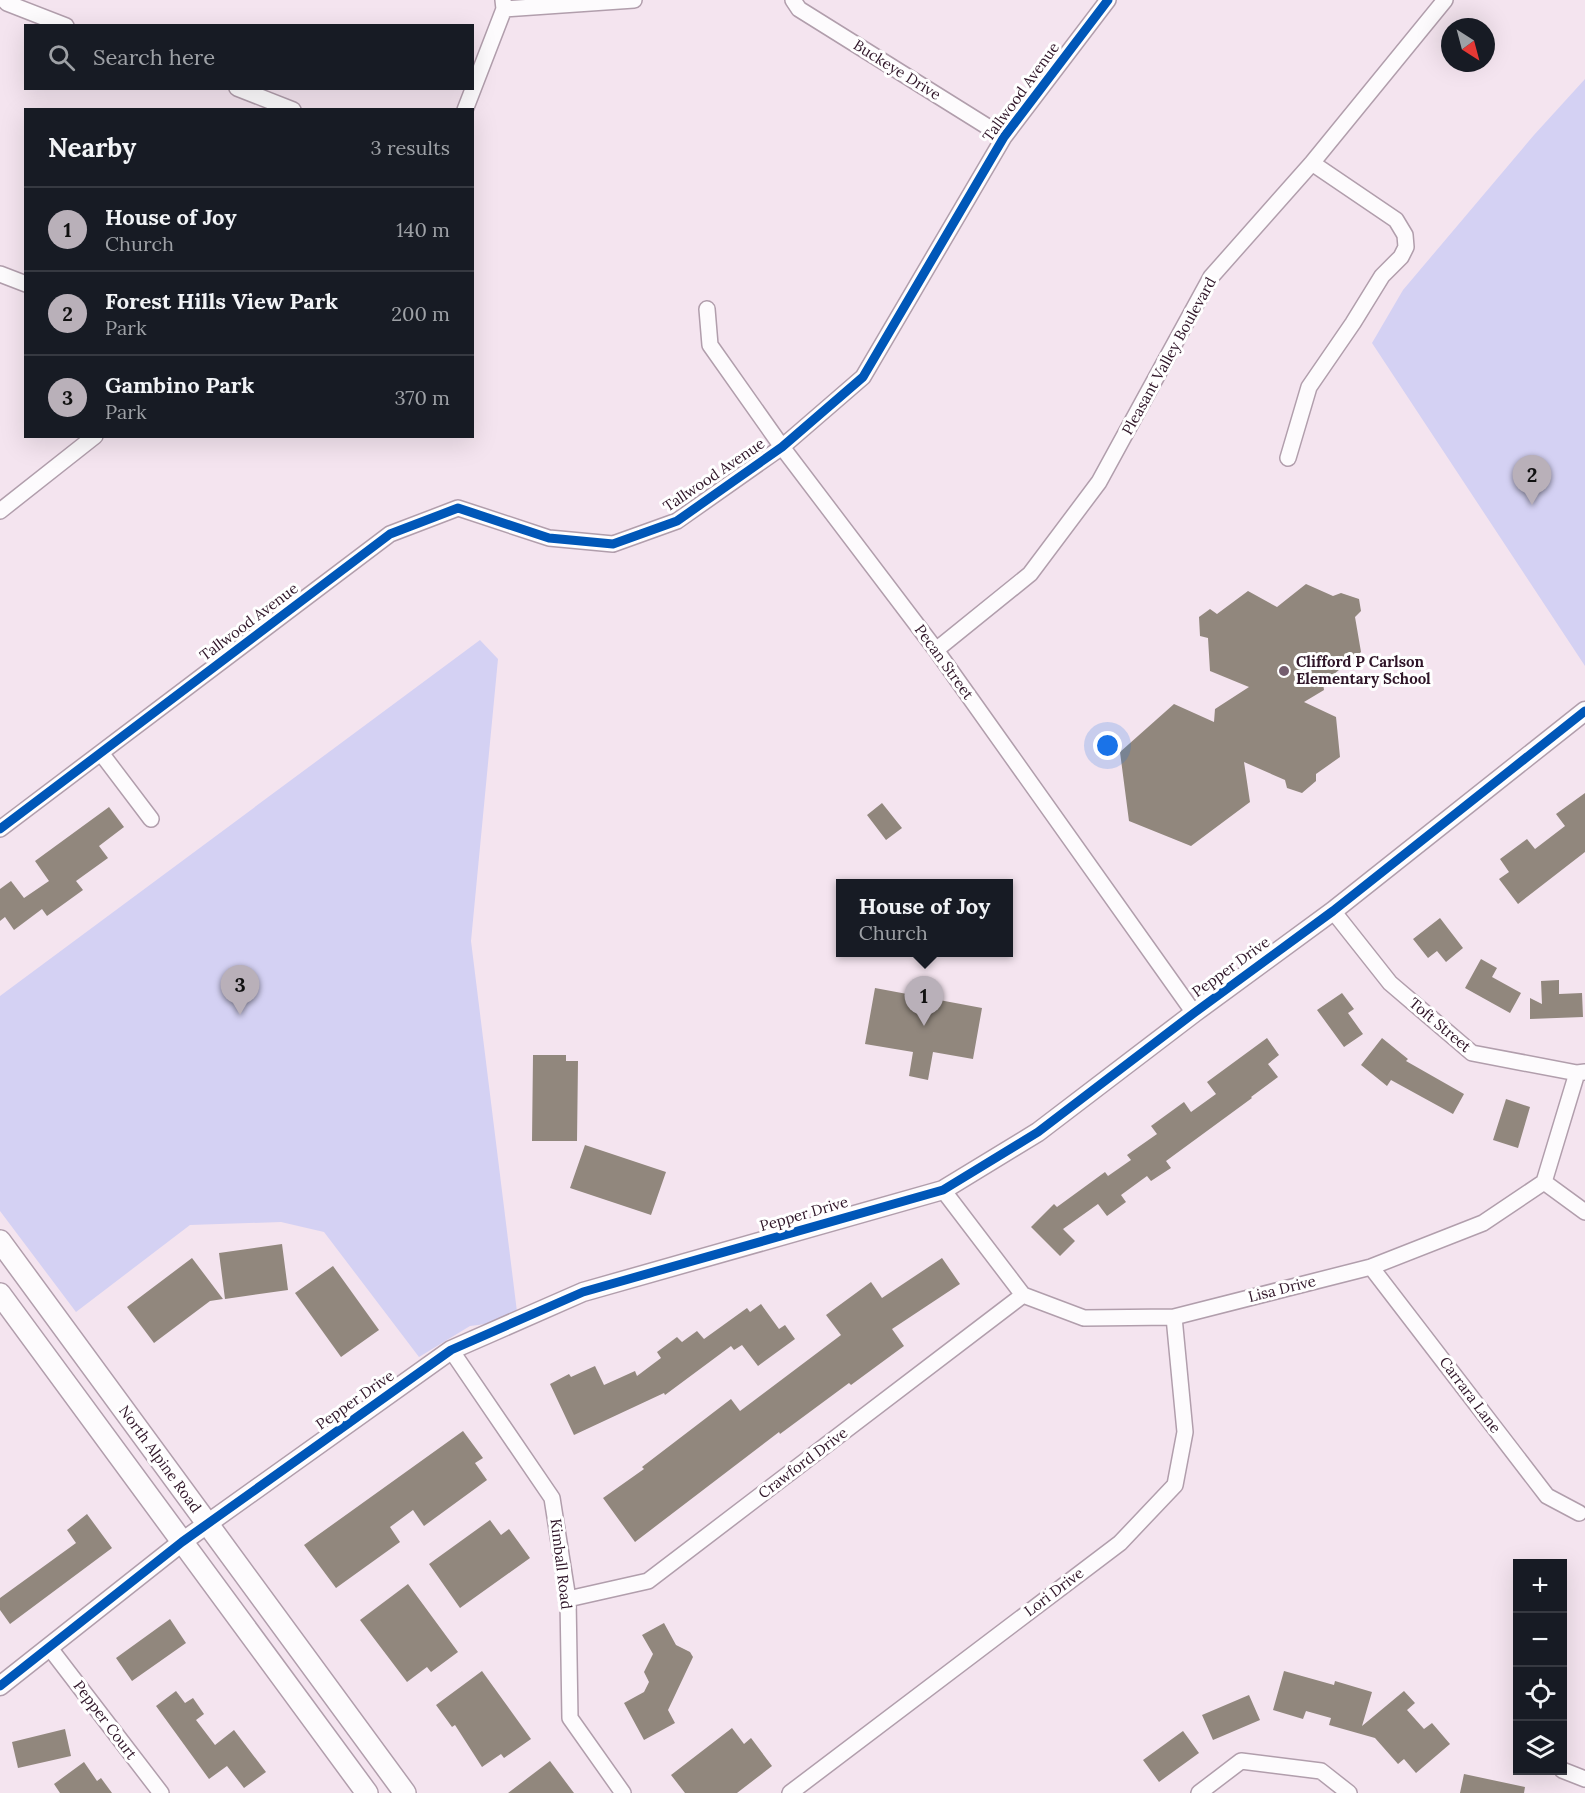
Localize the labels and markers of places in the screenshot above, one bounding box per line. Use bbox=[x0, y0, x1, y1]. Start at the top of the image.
pin: 2 bbox=[1512, 456, 1552, 505]
place label: Clifford P Carlson Elementary School bbox=[1296, 652, 1431, 688]
marker: Clifford P Carlson Elementary School bbox=[1277, 664, 1291, 678]
pin: 3 bbox=[220, 966, 260, 1015]
pin: 1 bbox=[904, 976, 944, 1026]

